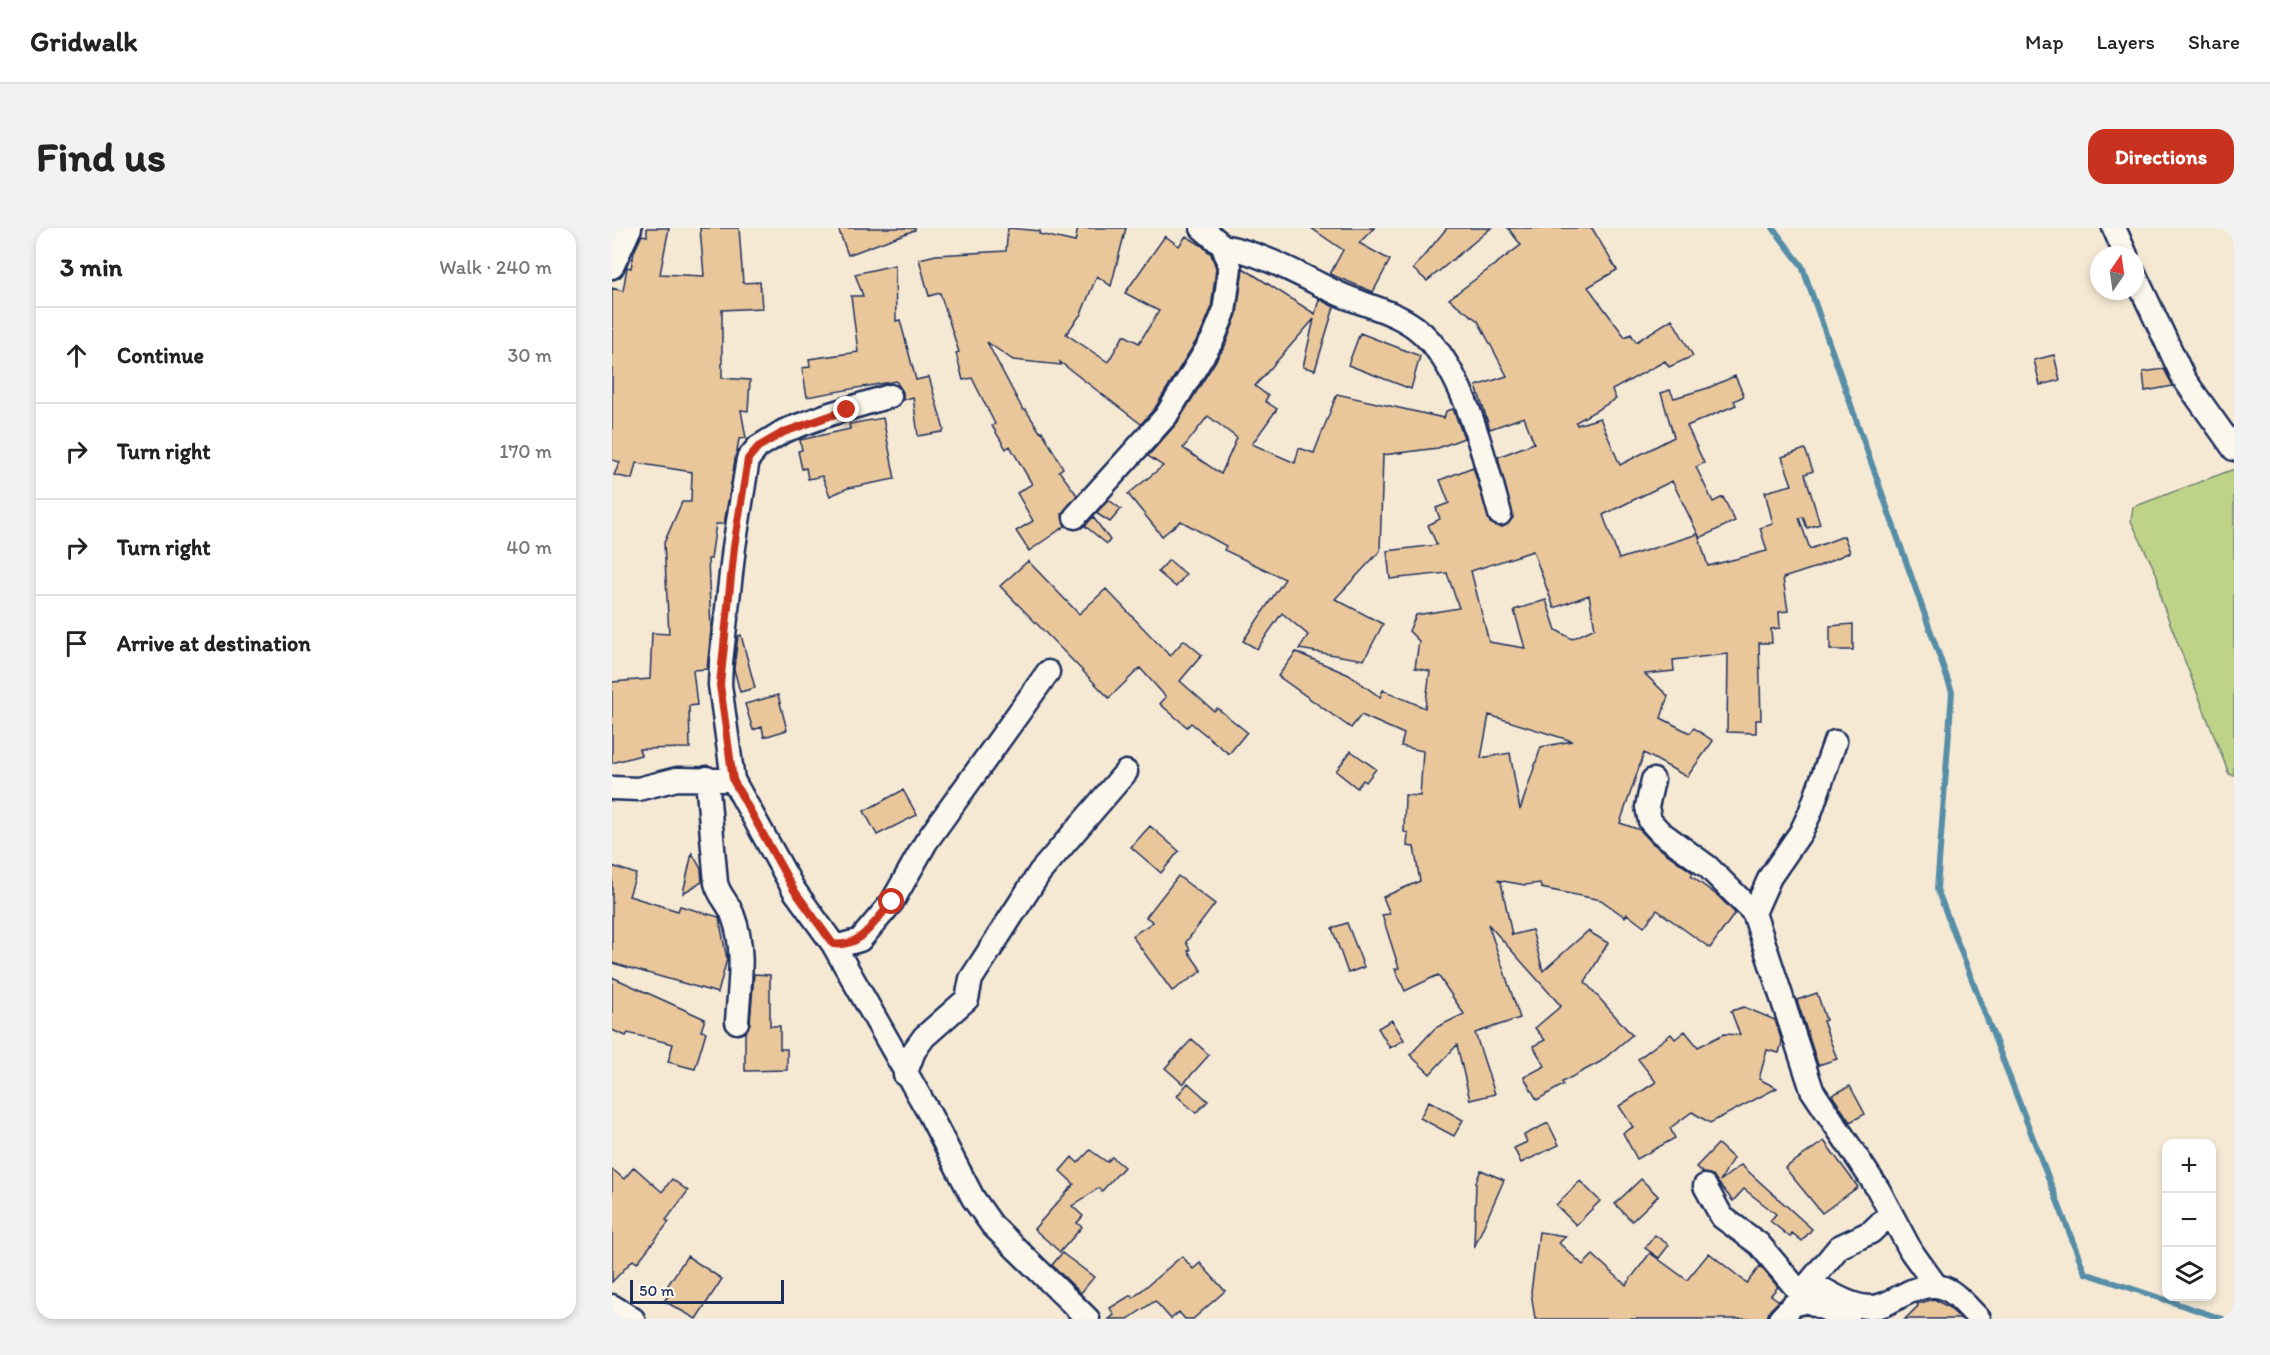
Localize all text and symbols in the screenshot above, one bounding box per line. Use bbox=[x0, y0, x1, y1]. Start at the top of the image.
text: Gridwalk bbox=[30, 24, 138, 58]
text: Map bbox=[2025, 29, 2064, 54]
text: Layers bbox=[2097, 29, 2155, 54]
text: Share bbox=[2188, 29, 2240, 54]
button: Directions bbox=[2088, 129, 2234, 184]
text: Find us bbox=[36, 131, 166, 182]
north arrow bbox=[2090, 246, 2144, 300]
text: 3 min bbox=[60, 251, 122, 283]
text: Walk · 240 m bbox=[439, 255, 552, 279]
icon: ahead bbox=[60, 339, 93, 372]
text: Continue bbox=[117, 342, 204, 369]
text: 30 m bbox=[507, 343, 552, 367]
route end bbox=[833, 396, 859, 422]
icon: right bbox=[60, 435, 93, 468]
text: Turn right bbox=[117, 438, 211, 465]
text: 170 m bbox=[499, 439, 552, 463]
icon: right bbox=[60, 531, 93, 564]
text: Turn right bbox=[117, 534, 211, 561]
text: 40 m bbox=[506, 535, 552, 559]
icon: arrive bbox=[60, 627, 93, 660]
text: Arrive at destination bbox=[117, 630, 311, 657]
route start bbox=[878, 888, 904, 914]
map controls bbox=[2162, 1139, 2216, 1301]
button: + bbox=[2162, 1139, 2216, 1193]
button: − bbox=[2162, 1193, 2216, 1247]
button: layers bbox=[2162, 1247, 2216, 1301]
scale bar bbox=[630, 1277, 784, 1304]
text: 50 m bbox=[639, 1281, 674, 1300]

